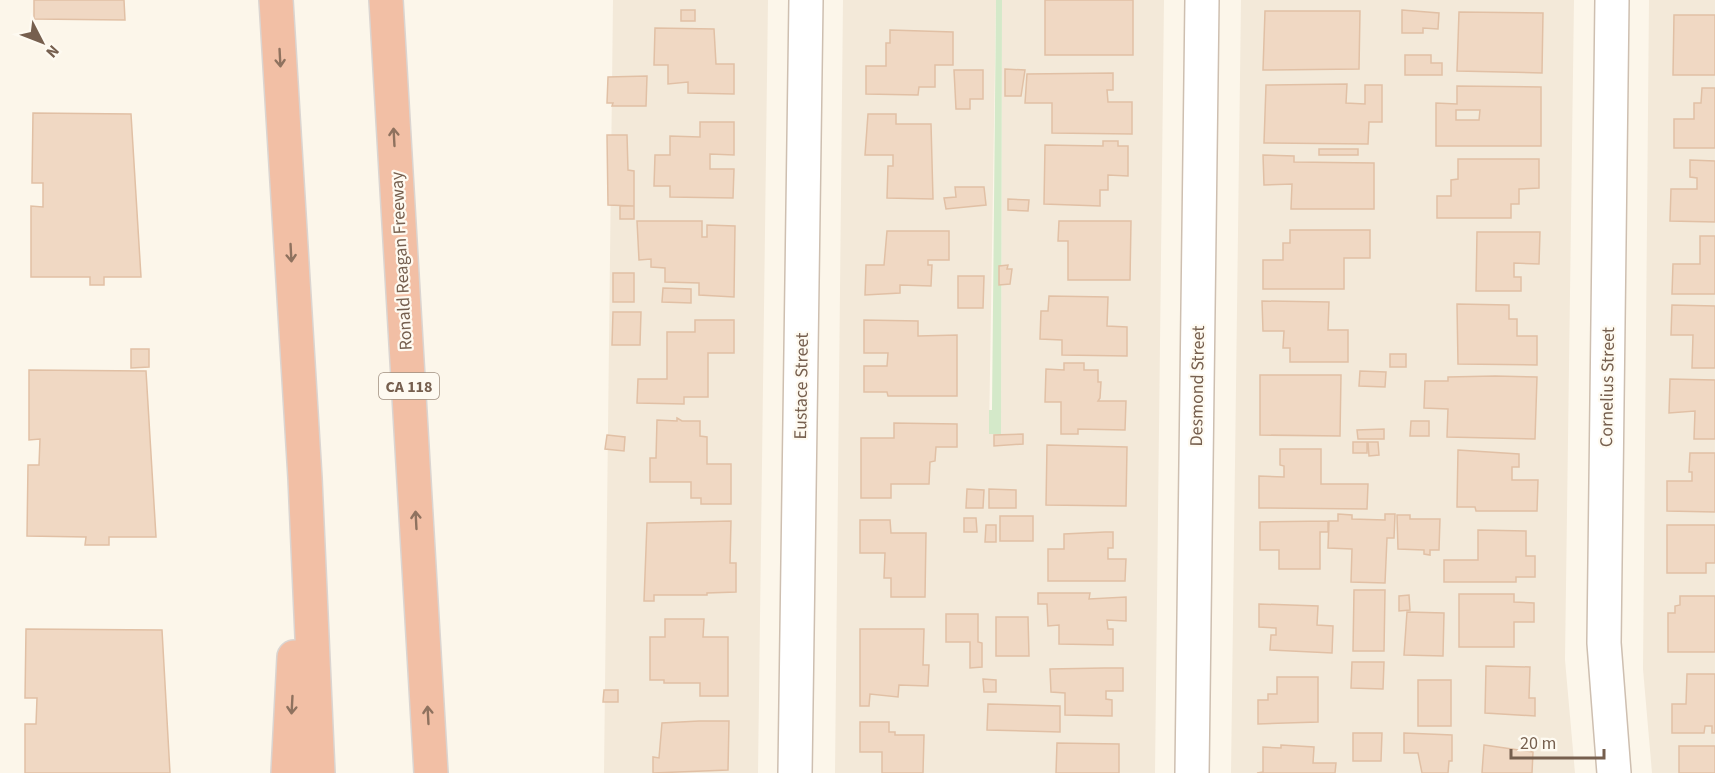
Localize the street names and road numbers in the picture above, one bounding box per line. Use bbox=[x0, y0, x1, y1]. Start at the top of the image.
street label: Ronald Reagan Freeway bbox=[384, 170, 419, 351]
street label: Desmond Street bbox=[1184, 325, 1211, 447]
street label: Cornelius Street bbox=[1594, 327, 1621, 447]
street label: Eustace Street bbox=[788, 332, 815, 440]
road number: CA 118 bbox=[379, 373, 439, 399]

